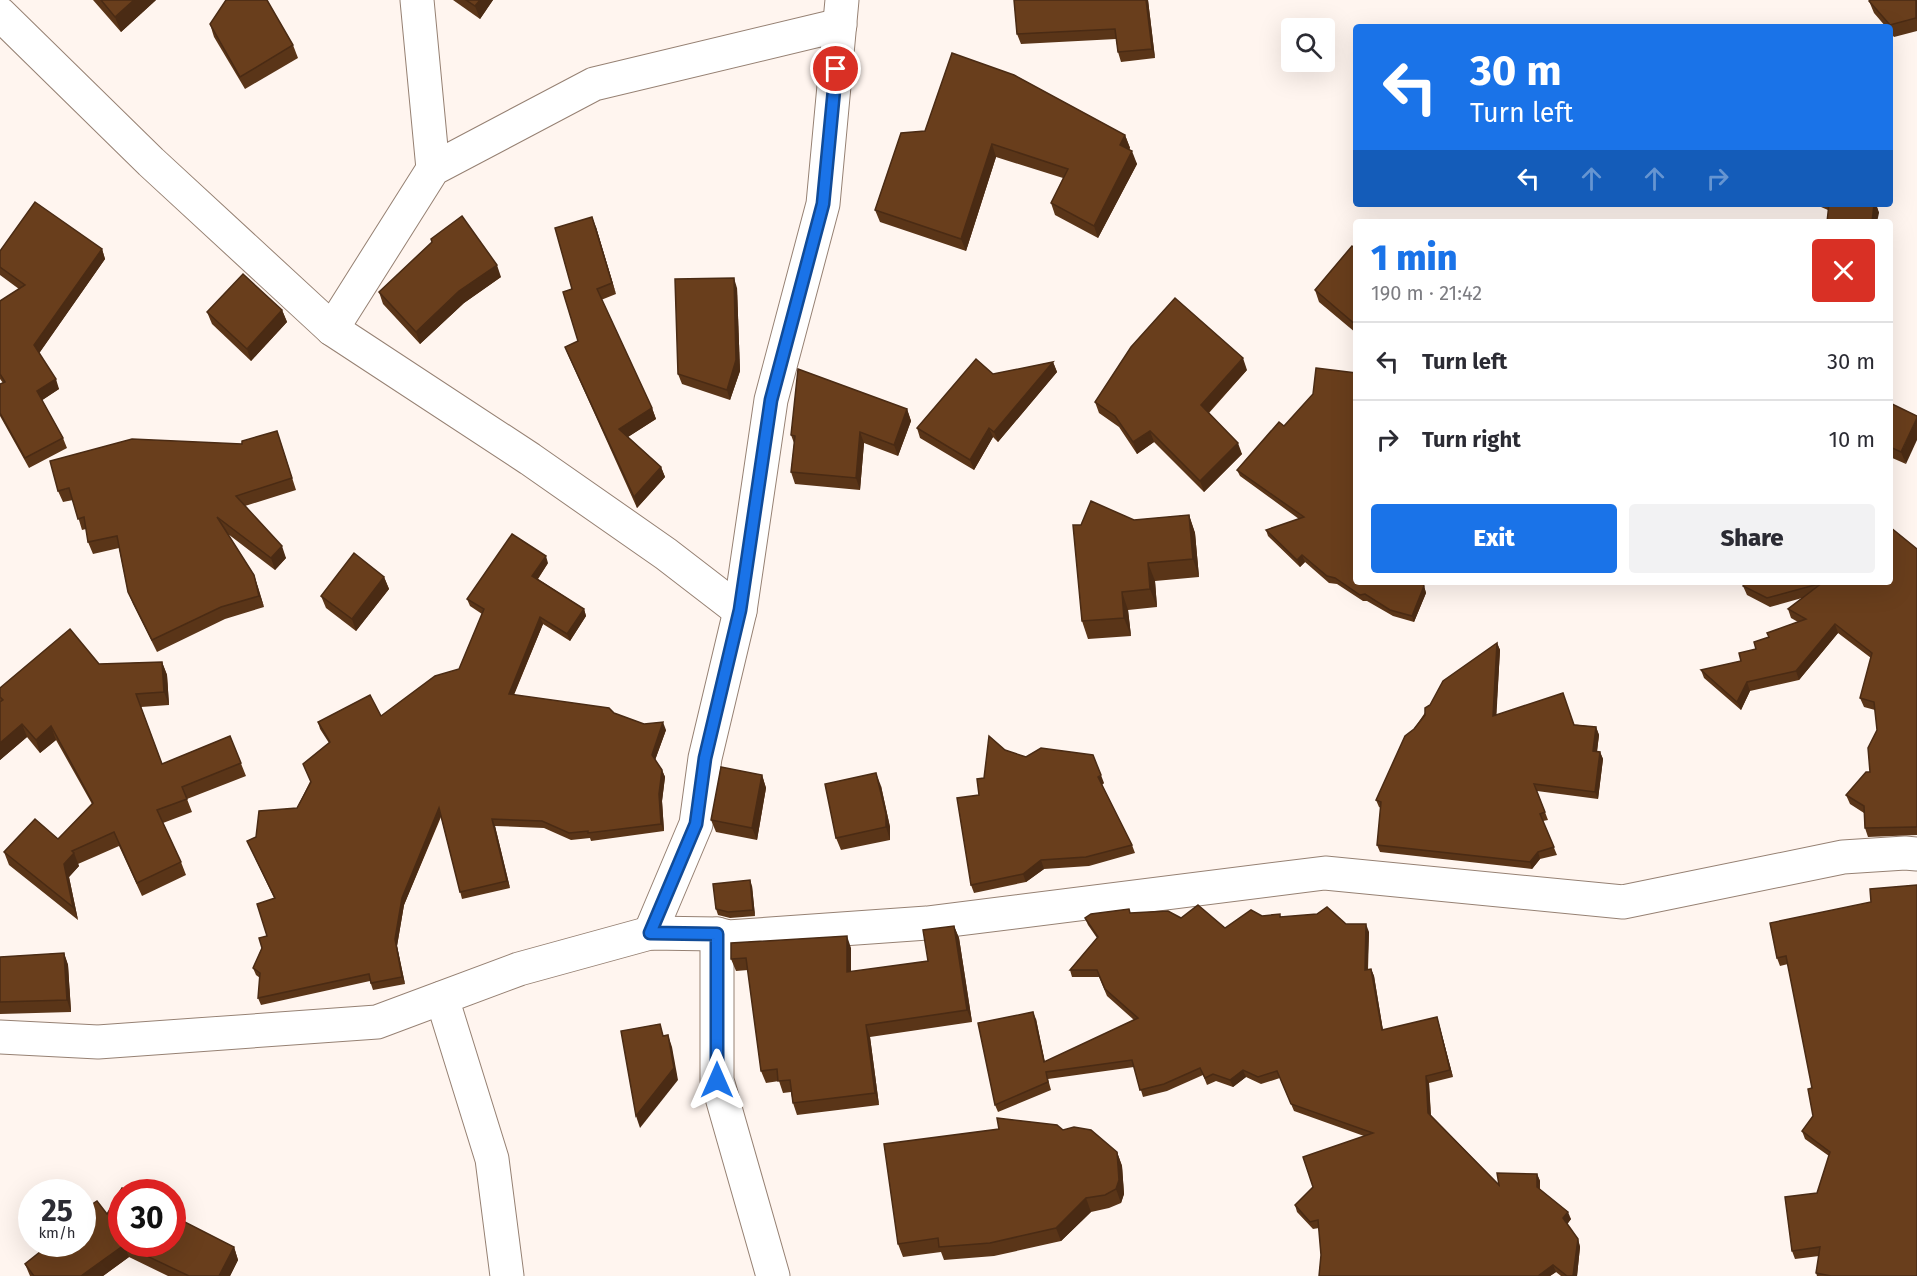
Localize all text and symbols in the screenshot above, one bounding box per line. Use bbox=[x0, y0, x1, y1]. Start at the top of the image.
map controls bbox=[1281, 18, 1335, 72]
button: search bbox=[1281, 18, 1335, 72]
pin bbox=[810, 43, 861, 94]
text: 30 m bbox=[1470, 46, 1562, 96]
icon: left bbox=[1371, 48, 1449, 126]
icon: arrive bbox=[819, 52, 852, 85]
text: Turn left bbox=[1470, 97, 1573, 129]
icon: left bbox=[1512, 162, 1545, 195]
icon: ahead bbox=[1575, 162, 1608, 195]
icon: ahead bbox=[1638, 162, 1671, 195]
icon: right bbox=[1701, 162, 1734, 195]
text: 1 min bbox=[1371, 236, 1457, 280]
button: close bbox=[1812, 239, 1875, 302]
text: 190 m · 21:42 bbox=[1371, 281, 1482, 305]
icon: left bbox=[1371, 345, 1404, 378]
text: Turn left bbox=[1422, 348, 1507, 375]
text: 30 m bbox=[1827, 348, 1875, 375]
icon: right bbox=[1371, 423, 1404, 456]
text: Turn right bbox=[1422, 426, 1521, 453]
text: 10 m bbox=[1829, 426, 1875, 453]
button: Exit bbox=[1371, 504, 1617, 573]
button: Share bbox=[1629, 504, 1875, 573]
position arrow bbox=[685, 1048, 749, 1112]
speed limit sign: 30 bbox=[108, 1179, 186, 1257]
text: 25 bbox=[41, 1193, 73, 1229]
text: km/h bbox=[38, 1224, 76, 1242]

